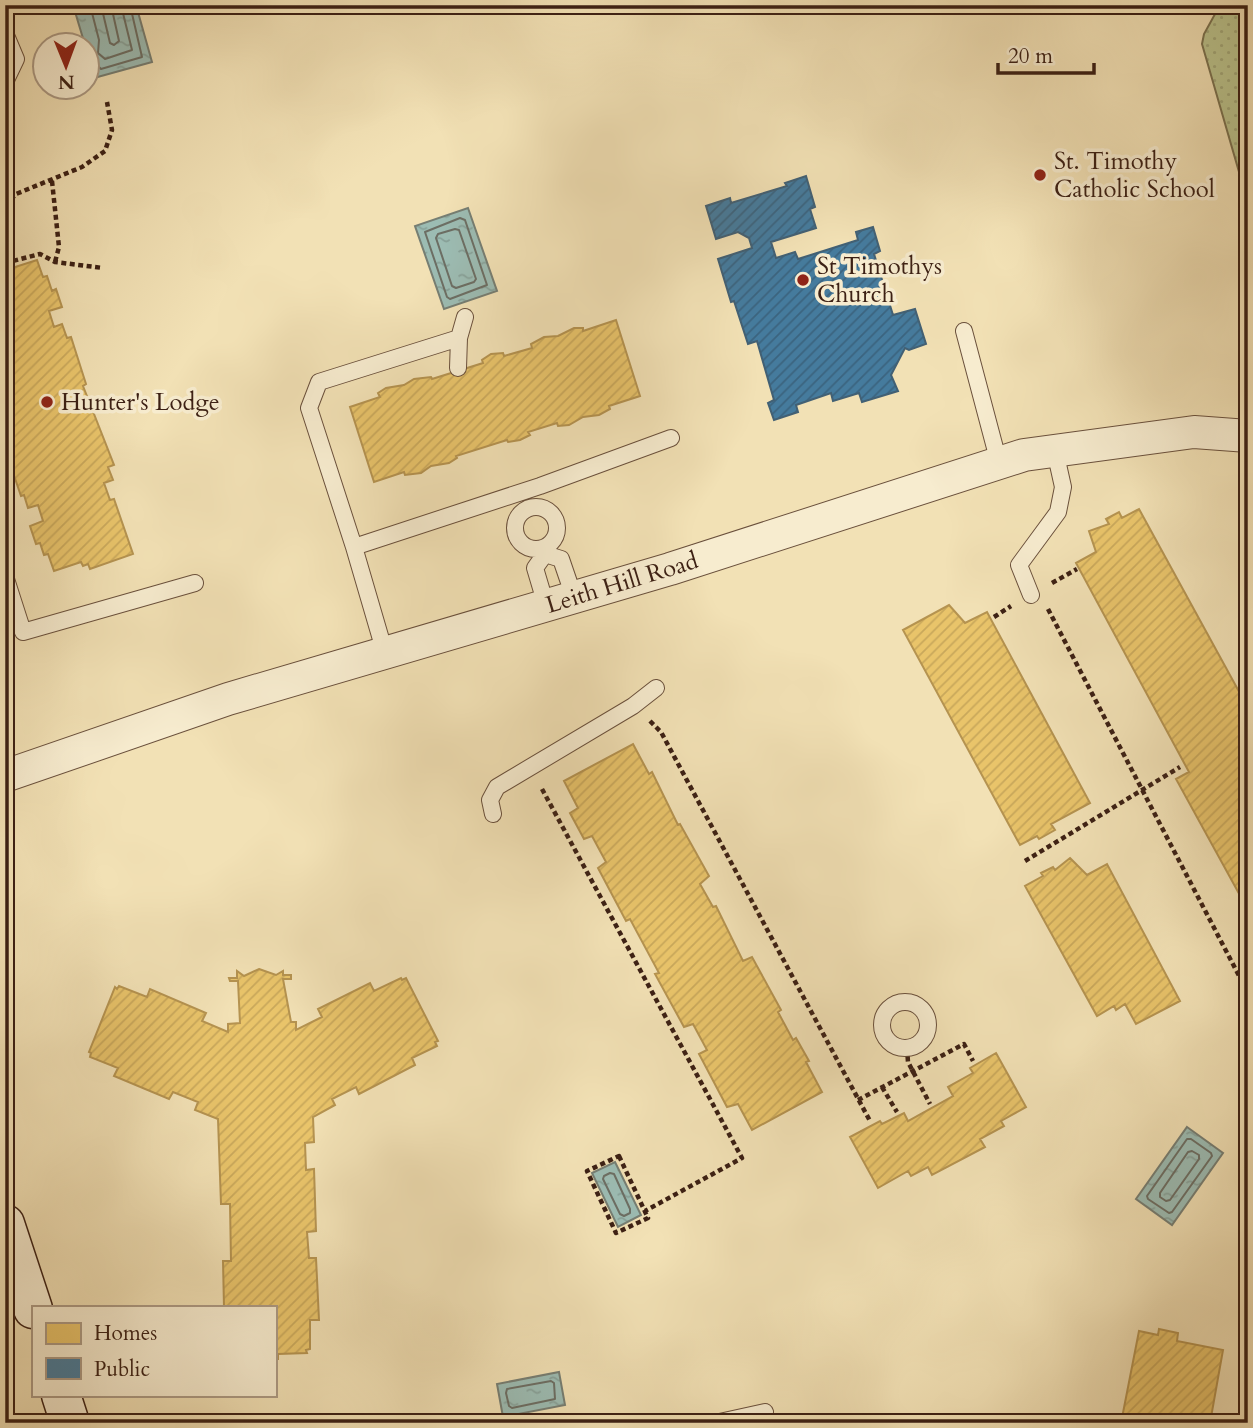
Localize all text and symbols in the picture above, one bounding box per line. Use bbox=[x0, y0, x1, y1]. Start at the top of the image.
north arrow bbox=[32, 32, 102, 102]
scale bar bbox=[998, 32, 1094, 76]
text: 20 m bbox=[1008, 42, 1053, 71]
text: N bbox=[57, 69, 75, 95]
place label: St. Timothy Catholic School bbox=[1054, 145, 1215, 206]
marker: St. Timothy Catholic School bbox=[1032, 167, 1048, 183]
place label: St Timothys Church bbox=[817, 250, 942, 311]
marker: St Timothys Church bbox=[795, 272, 811, 288]
place label: Hunter's Lodge bbox=[61, 386, 220, 419]
marker: Hunter's Lodge bbox=[39, 394, 55, 410]
street label: Leith Hill Road bbox=[542, 544, 702, 622]
legend bbox=[32, 1306, 276, 1396]
text: Homes bbox=[94, 1319, 157, 1348]
text: Public bbox=[94, 1355, 150, 1384]

